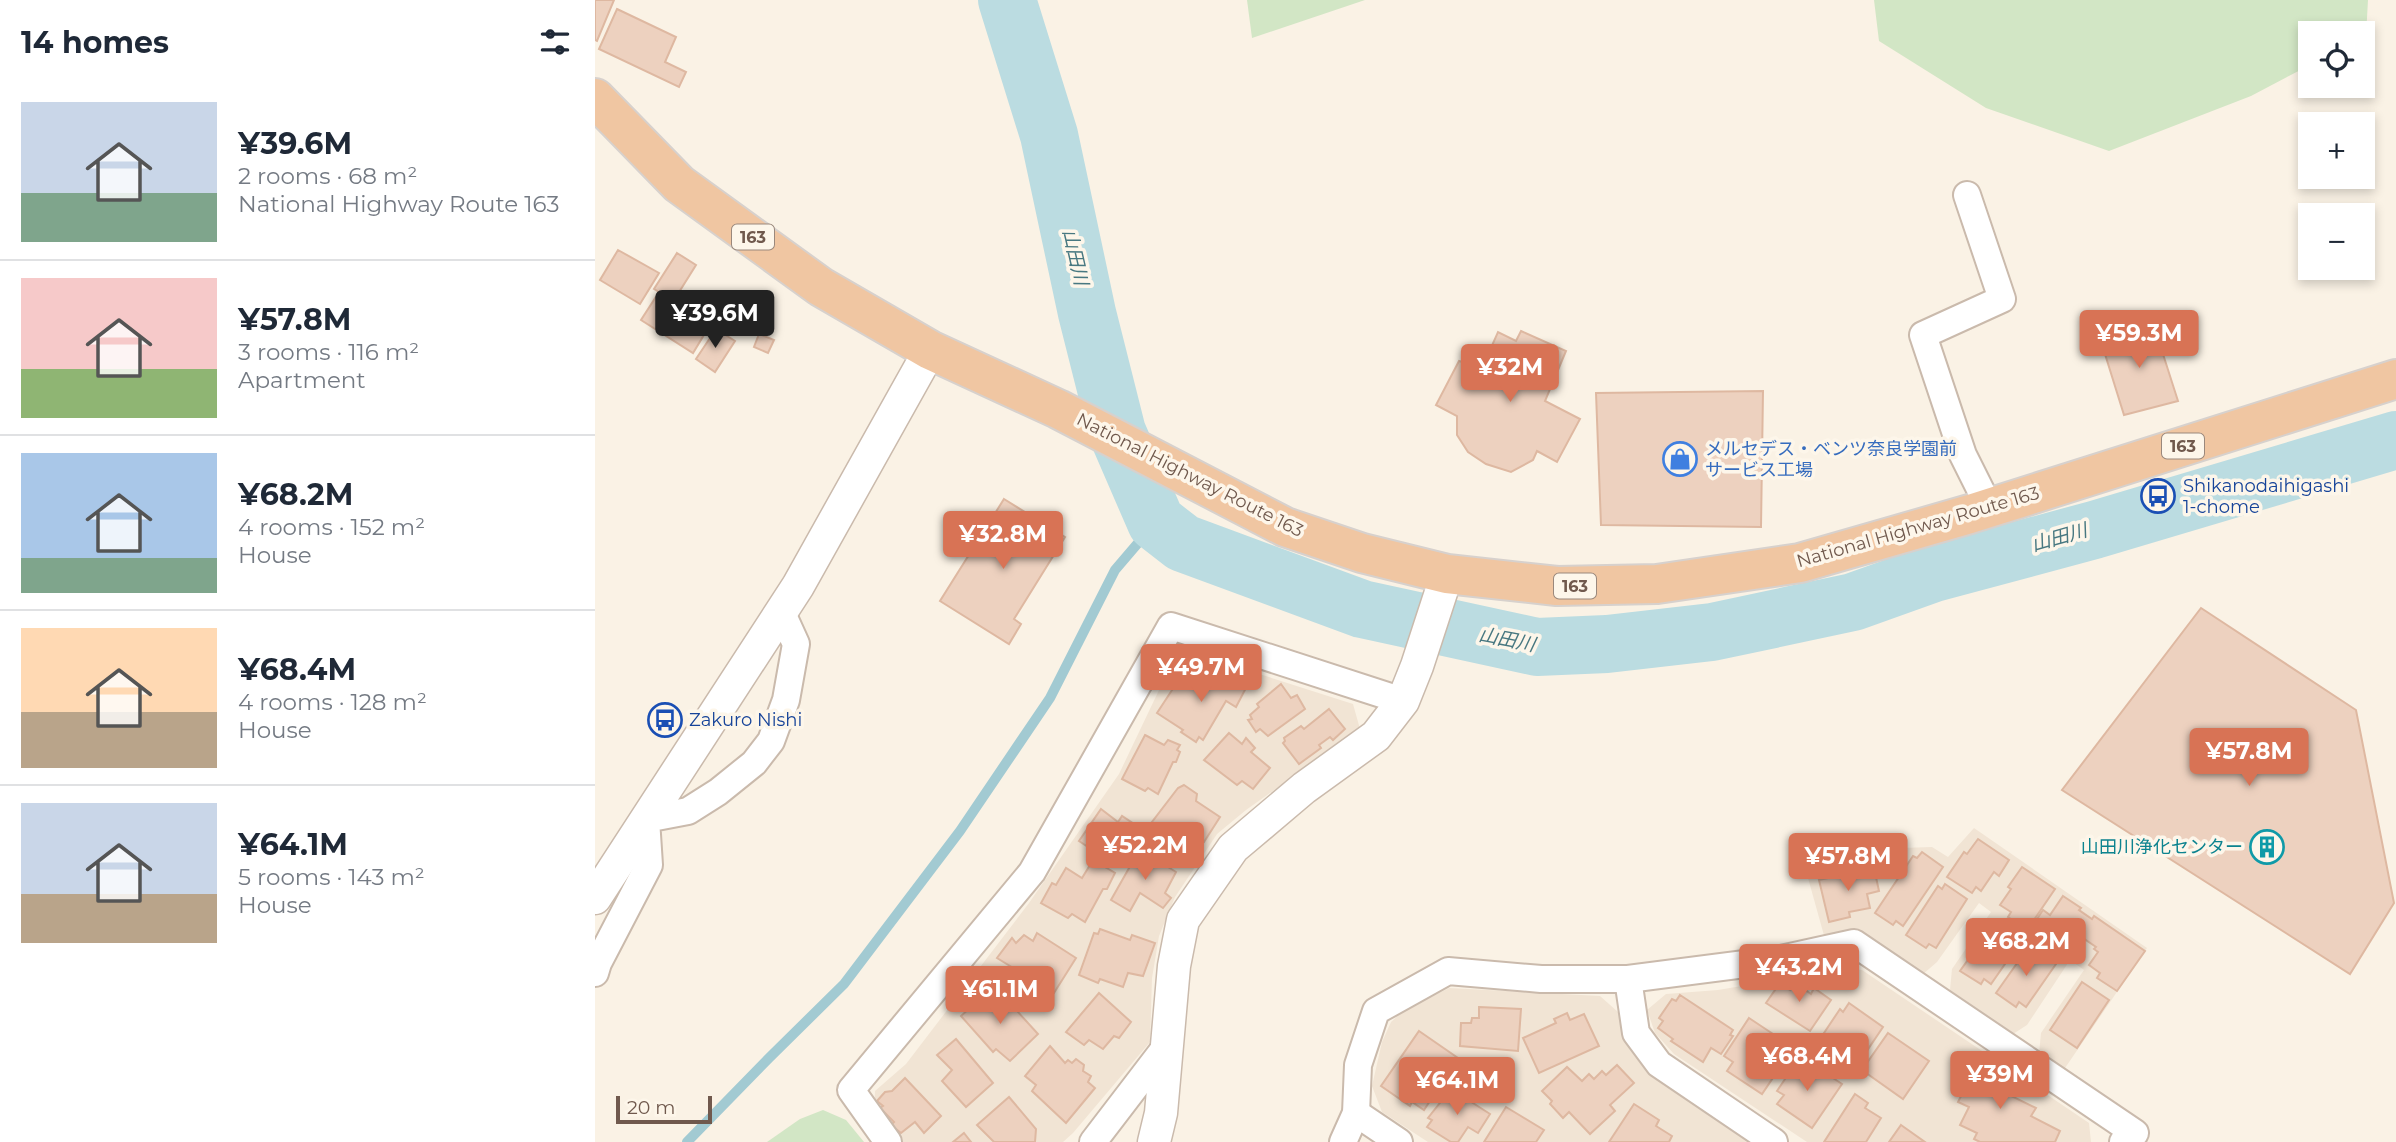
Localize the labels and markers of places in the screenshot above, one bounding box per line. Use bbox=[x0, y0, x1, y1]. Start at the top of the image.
pin: ¥39.6M bbox=[658, 290, 772, 350]
pin: ¥59.3M bbox=[2082, 310, 2196, 370]
pin: ¥32M bbox=[1469, 344, 1551, 404]
place label: メルセデス・ベンツ奈良学園前 サービス工場 bbox=[1705, 438, 1957, 481]
shop icon: メルセデス・ベンツ奈良学園前 サービス工場 bbox=[1661, 440, 1699, 478]
place label: Shikanodaihigashi 1-chome bbox=[2183, 475, 2349, 518]
bus stop icon: Shikanodaihigashi 1-chome bbox=[2139, 477, 2177, 515]
pin: ¥32.8M bbox=[946, 512, 1060, 571]
pin: ¥49.7M bbox=[1144, 644, 1258, 704]
bus stop icon: Zakuro Nishi bbox=[646, 701, 684, 739]
place label: Zakuro Nishi bbox=[689, 709, 802, 731]
pin: ¥57.8M bbox=[2192, 728, 2306, 788]
pin: ¥52.2M bbox=[1088, 822, 1202, 882]
building icon: 山田川浄化センター bbox=[2248, 828, 2286, 866]
pin: ¥57.8M bbox=[1791, 834, 1905, 893]
place label: 山田川浄化センター bbox=[2081, 836, 2243, 858]
pin: ¥68.2M bbox=[1969, 918, 2083, 978]
pin: ¥43.2M bbox=[1742, 944, 1856, 1004]
pin: ¥61.1M bbox=[943, 967, 1057, 1026]
pin: ¥68.4M bbox=[1750, 1034, 1864, 1093]
pin: ¥39M bbox=[1959, 1052, 2041, 1111]
pin: ¥64.1M bbox=[1400, 1058, 1514, 1117]

